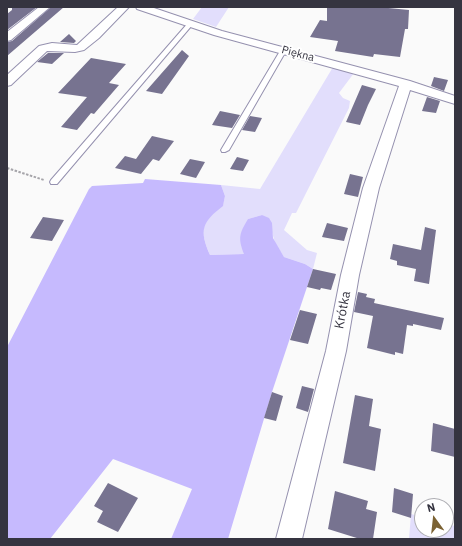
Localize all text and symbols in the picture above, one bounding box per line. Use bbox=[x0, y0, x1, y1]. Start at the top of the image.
street label: Piękna bbox=[280, 43, 316, 65]
street label: Krótka bbox=[332, 290, 354, 330]
north arrow bbox=[414, 498, 454, 538]
text: N bbox=[425, 500, 437, 515]

